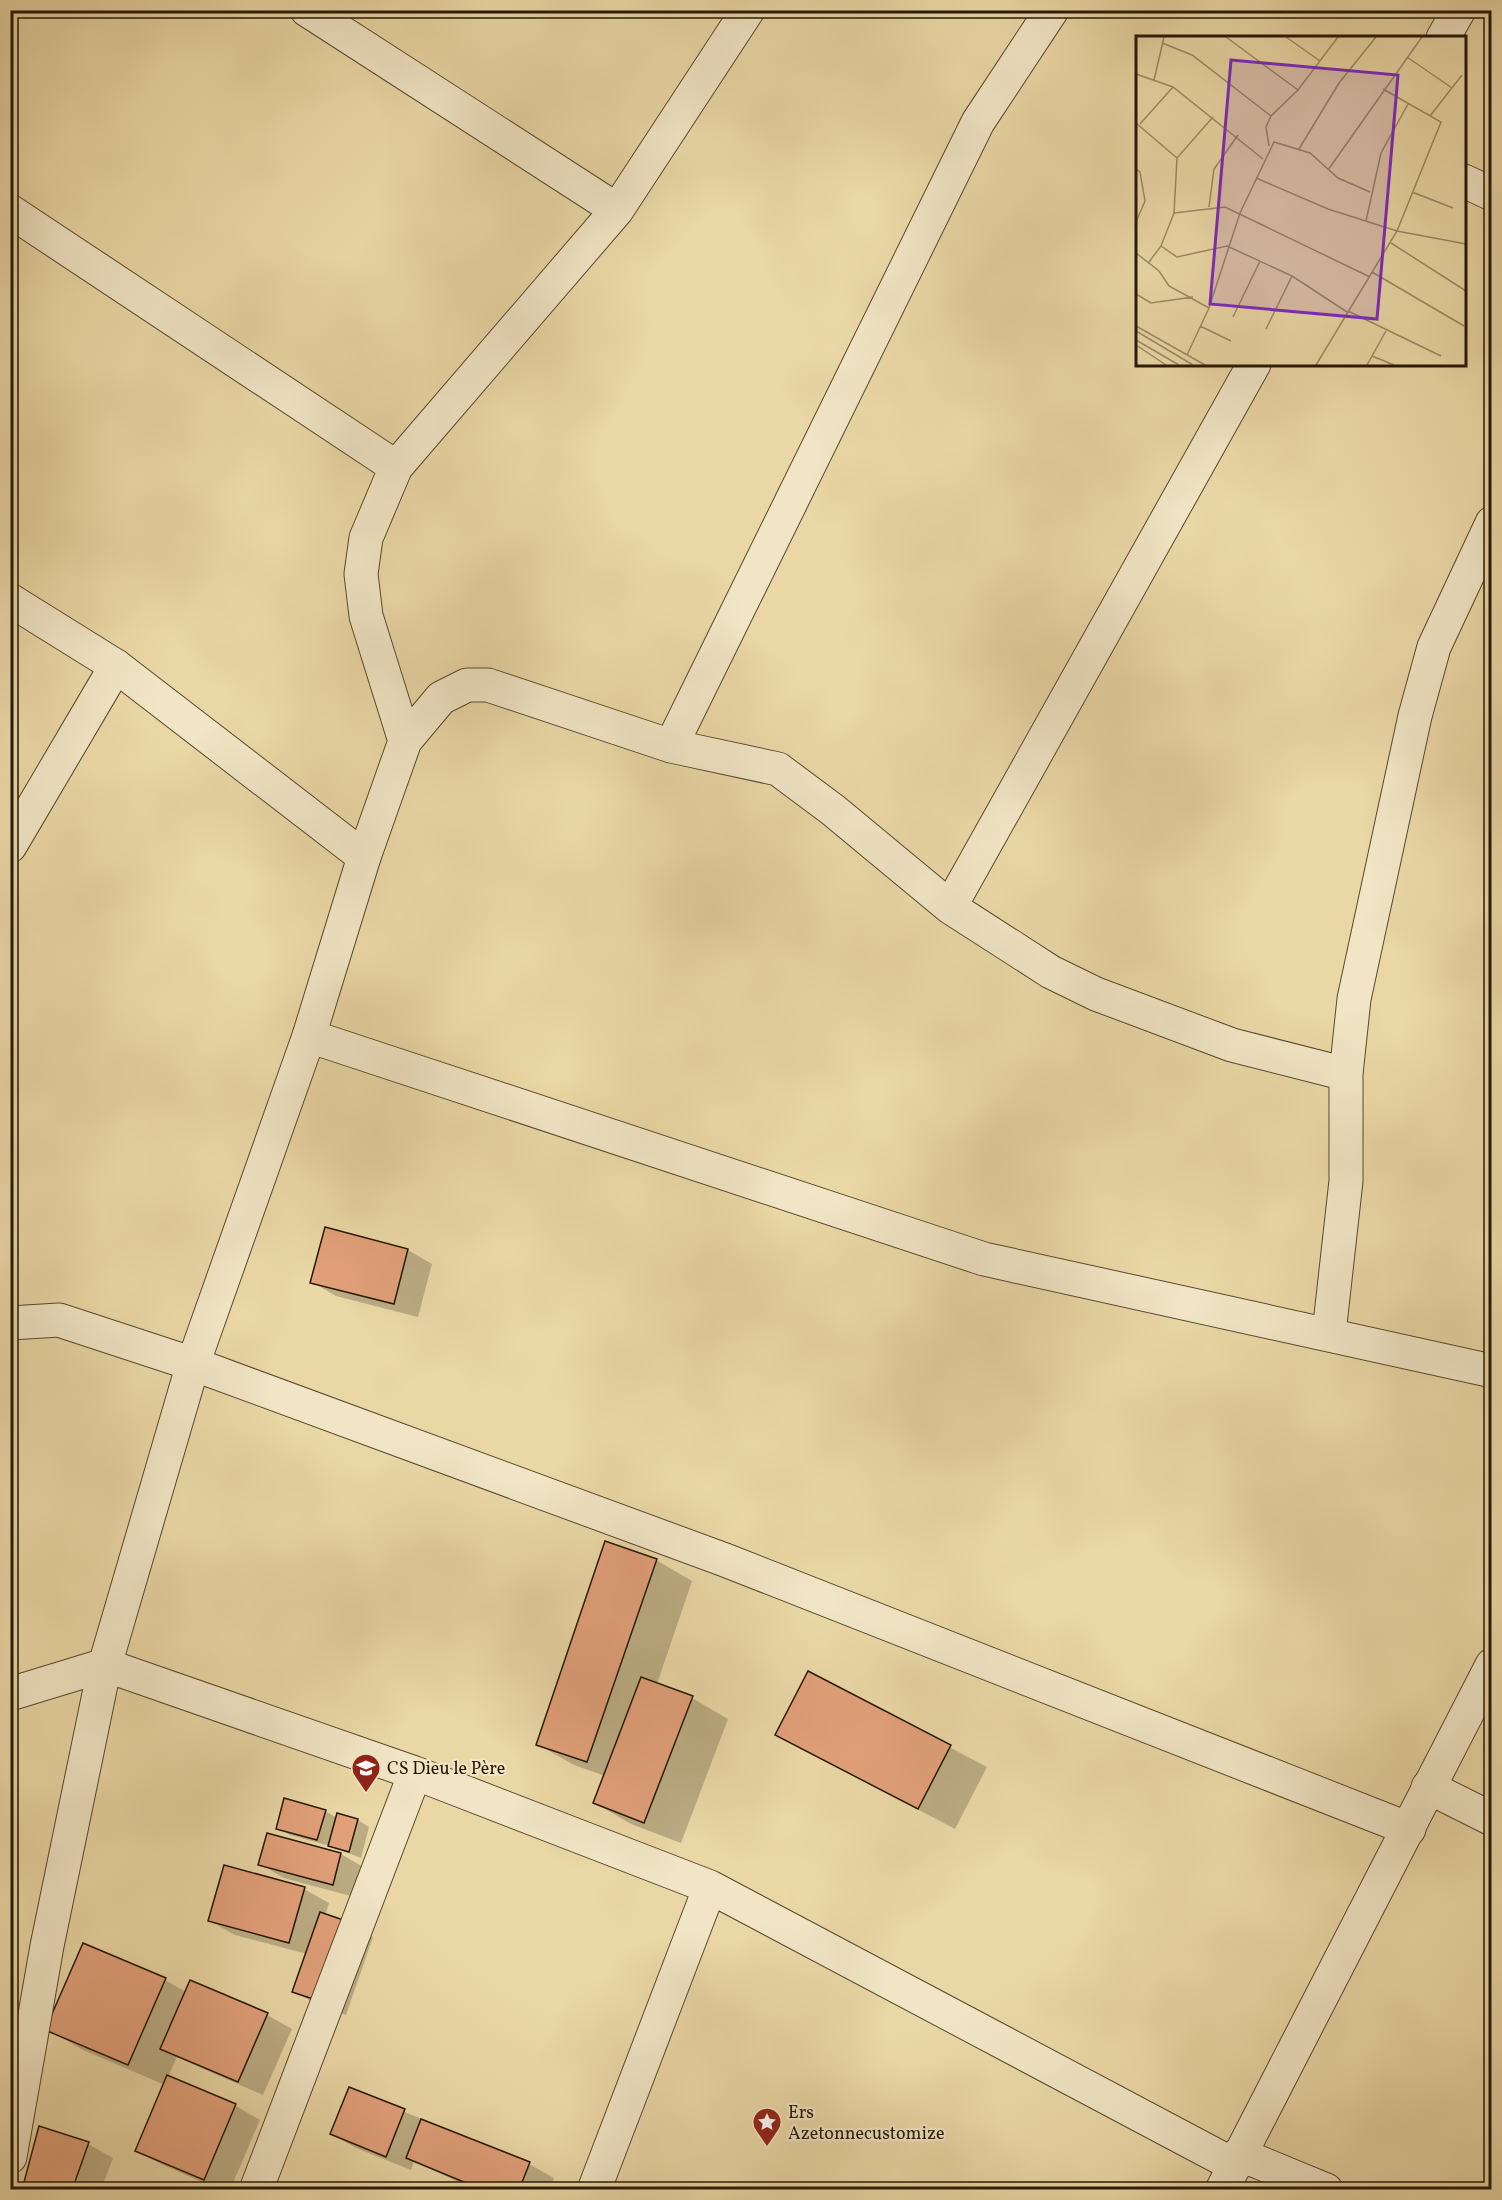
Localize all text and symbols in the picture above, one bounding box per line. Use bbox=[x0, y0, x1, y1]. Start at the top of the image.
inset map bbox=[1136, 36, 1466, 366]
school or university icon: CS Dieu le Père bbox=[350, 1752, 382, 1794]
place label: CS Dieu le Père bbox=[387, 1757, 505, 1782]
place label: Ers Azetonnecustomize bbox=[788, 2101, 944, 2147]
place icon: Ers Azetonnecustomize bbox=[751, 2106, 783, 2148]

